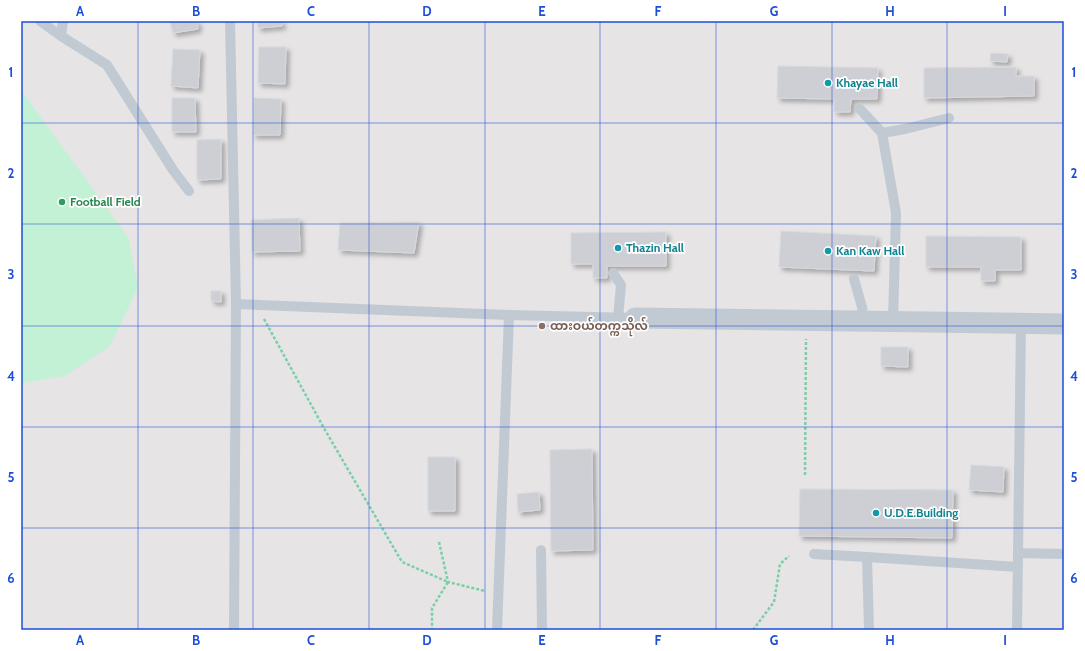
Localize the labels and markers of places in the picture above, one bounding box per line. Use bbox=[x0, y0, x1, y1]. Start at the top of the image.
place label: Khayae Hall bbox=[836, 75, 898, 90]
marker: Khayae Hall bbox=[823, 78, 833, 88]
place label: Football Field bbox=[70, 194, 141, 209]
marker: Football Field bbox=[57, 197, 67, 207]
place label: Thazin Hall bbox=[626, 240, 684, 255]
marker: Thazin Hall bbox=[613, 243, 623, 253]
place label: Kan Kaw Hall bbox=[836, 243, 904, 258]
marker: Kan Kaw Hall bbox=[823, 246, 833, 256]
place label: ထားဝယ်တက္ကသိုလ် bbox=[550, 316, 648, 337]
marker: ထားဝယ်တက္ကသိုလ် bbox=[537, 321, 547, 331]
place label: U.D.E.Building bbox=[884, 505, 958, 520]
marker: U.D.E.Building bbox=[871, 508, 881, 518]

